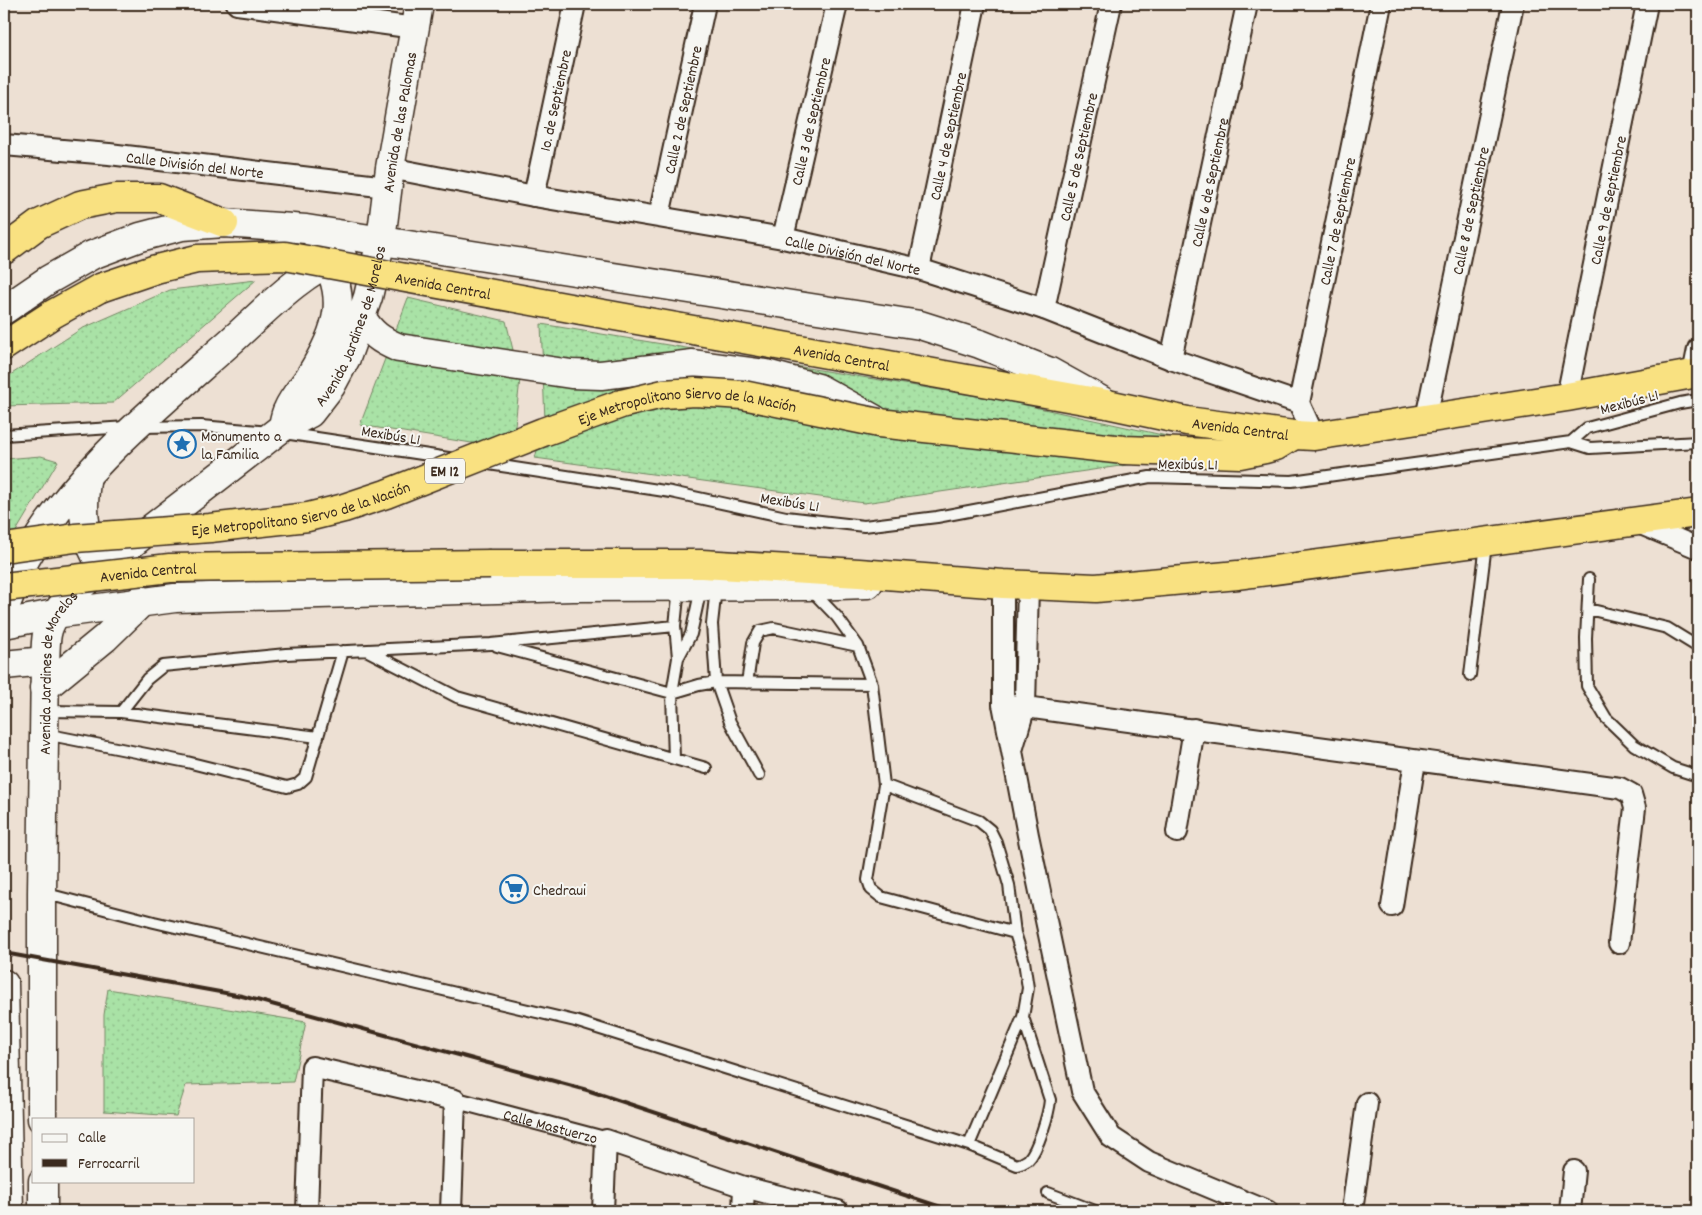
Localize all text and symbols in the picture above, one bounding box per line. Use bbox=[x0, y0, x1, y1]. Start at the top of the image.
street label: Calle 2 de Septiembre bbox=[659, 44, 710, 176]
street label: 1o. de Septiembre bbox=[535, 48, 579, 154]
street label: Avenida de las Palomas bbox=[378, 50, 424, 194]
street label: Calle 3 de Septiembre bbox=[786, 55, 838, 188]
street label: Calle 4 de Septiembre bbox=[925, 70, 974, 203]
street label: Calle 5 de Septiembre bbox=[1055, 91, 1105, 224]
street label: Calle 6 de Septiembre bbox=[1186, 116, 1236, 249]
street label: Calle 9 de Septiembre bbox=[1585, 134, 1634, 267]
street label: Calle 8 de Septiembre bbox=[1447, 145, 1497, 277]
street label: Calle División del Norte bbox=[125, 147, 265, 186]
street label: Calle 7 de Septiembre bbox=[1314, 156, 1363, 288]
street label: Calle División del Norte bbox=[782, 230, 922, 283]
street label: Avenida Jardines de Morelos bbox=[310, 243, 393, 412]
street label: Avenida Central bbox=[393, 267, 493, 307]
street label: Avenida Central bbox=[792, 339, 891, 379]
street label: Eje Metropolitano Siervo de la Nación bbox=[575, 383, 798, 433]
street label: Mexibús L1 bbox=[1598, 385, 1661, 422]
street label: Avenida Central bbox=[1190, 413, 1290, 448]
street label: Mexibús L1 bbox=[359, 420, 422, 452]
place label: Monumento a la Familia bbox=[201, 426, 282, 467]
place icon: Monumento a la Familia bbox=[167, 429, 197, 459]
street label: Mexibús L1 bbox=[1158, 453, 1218, 478]
road number: EM 12 bbox=[425, 458, 465, 484]
street label: Eje Metropolitano Siervo de la Nación bbox=[191, 477, 414, 543]
street label: Mexibús L1 bbox=[758, 487, 821, 519]
street label: Avenida Central bbox=[99, 559, 197, 590]
street label: Avenida Jardines de Morelos bbox=[35, 586, 85, 755]
supermarket icon: Chedraui bbox=[499, 874, 529, 904]
place label: Chedraui bbox=[533, 880, 586, 903]
street label: Calle Mastuerzo bbox=[501, 1104, 600, 1151]
legend bbox=[32, 1118, 195, 1182]
text: Calle bbox=[78, 1128, 107, 1150]
text: Ferrocarril bbox=[78, 1154, 140, 1176]

